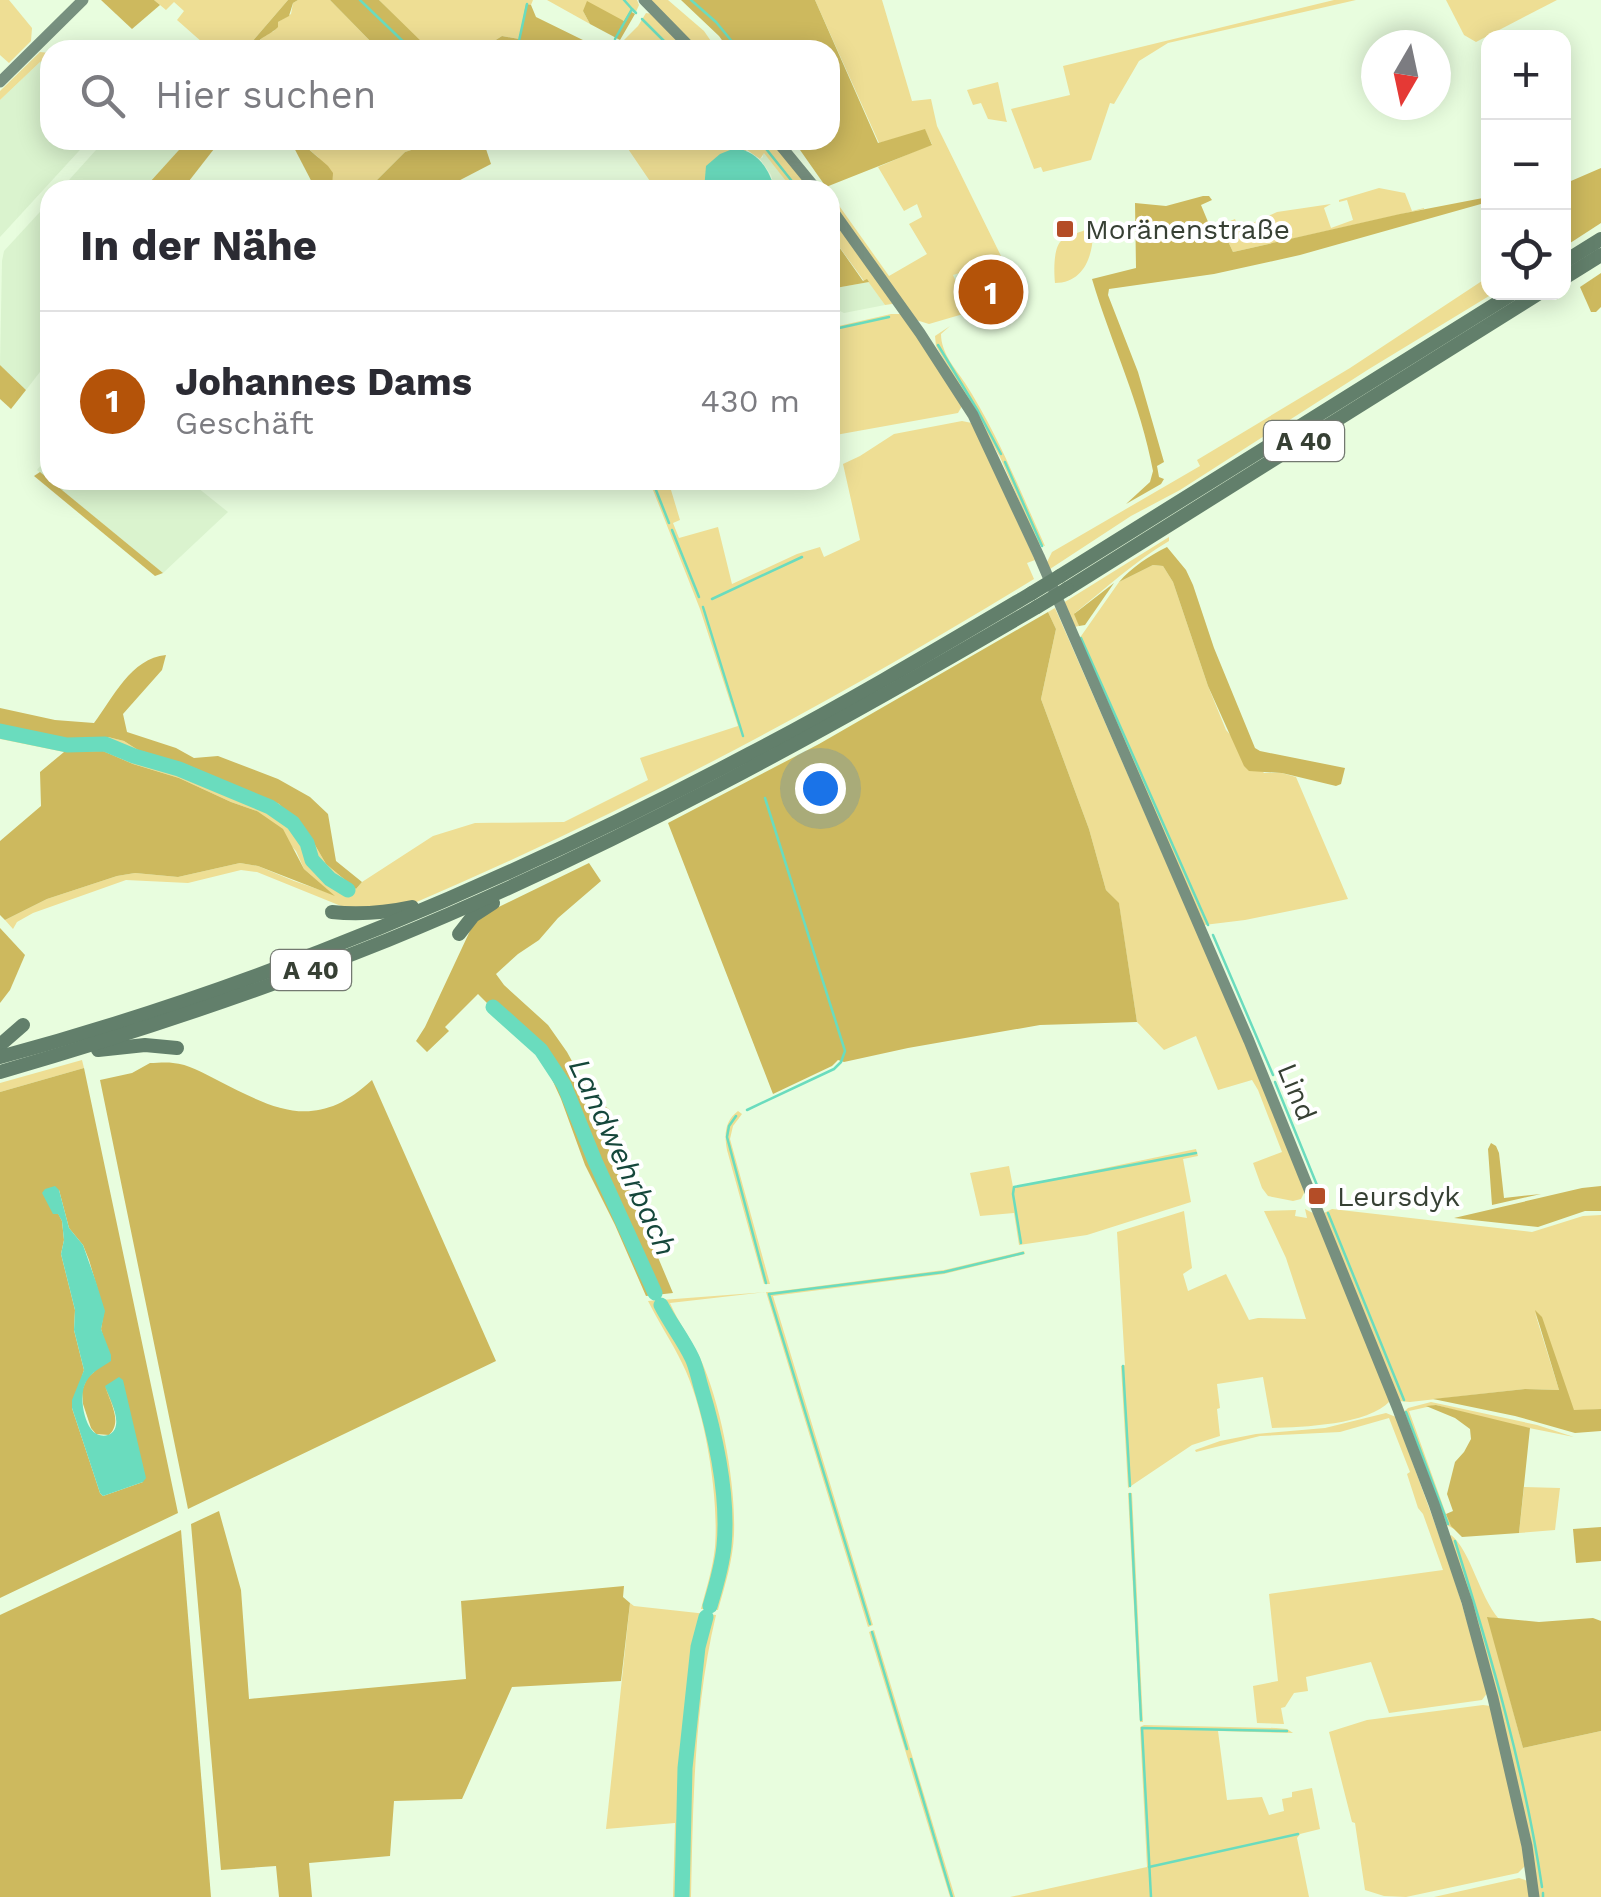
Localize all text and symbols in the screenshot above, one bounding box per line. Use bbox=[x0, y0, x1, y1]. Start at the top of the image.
north arrow bbox=[1361, 30, 1451, 120]
map controls bbox=[1481, 30, 1571, 300]
button: + bbox=[1481, 30, 1571, 120]
search box bbox=[40, 40, 840, 150]
icon: search bbox=[75, 68, 130, 123]
text: Hier suchen bbox=[155, 73, 376, 117]
button: − bbox=[1481, 120, 1571, 210]
button: locate bbox=[1481, 210, 1571, 300]
place label: Moränenstraße bbox=[1085, 213, 1290, 246]
marker: Moränenstraße bbox=[1054, 218, 1076, 240]
text: In der Nähe bbox=[80, 221, 317, 270]
pin: 1 bbox=[958, 254, 1024, 330]
text: Johannes Dams bbox=[175, 360, 472, 404]
text: 1 bbox=[106, 382, 119, 420]
text: 430 m bbox=[700, 382, 800, 420]
text: Geschäft bbox=[175, 404, 314, 442]
road number: A 40 bbox=[1264, 421, 1344, 461]
your location bbox=[795, 763, 846, 814]
road number: A 40 bbox=[271, 950, 351, 990]
water label: Landwehrbach bbox=[562, 1053, 684, 1261]
street label: Lind bbox=[1271, 1058, 1323, 1126]
place label: Leursdyk bbox=[1337, 1180, 1460, 1213]
marker: Leursdyk bbox=[1306, 1185, 1328, 1207]

